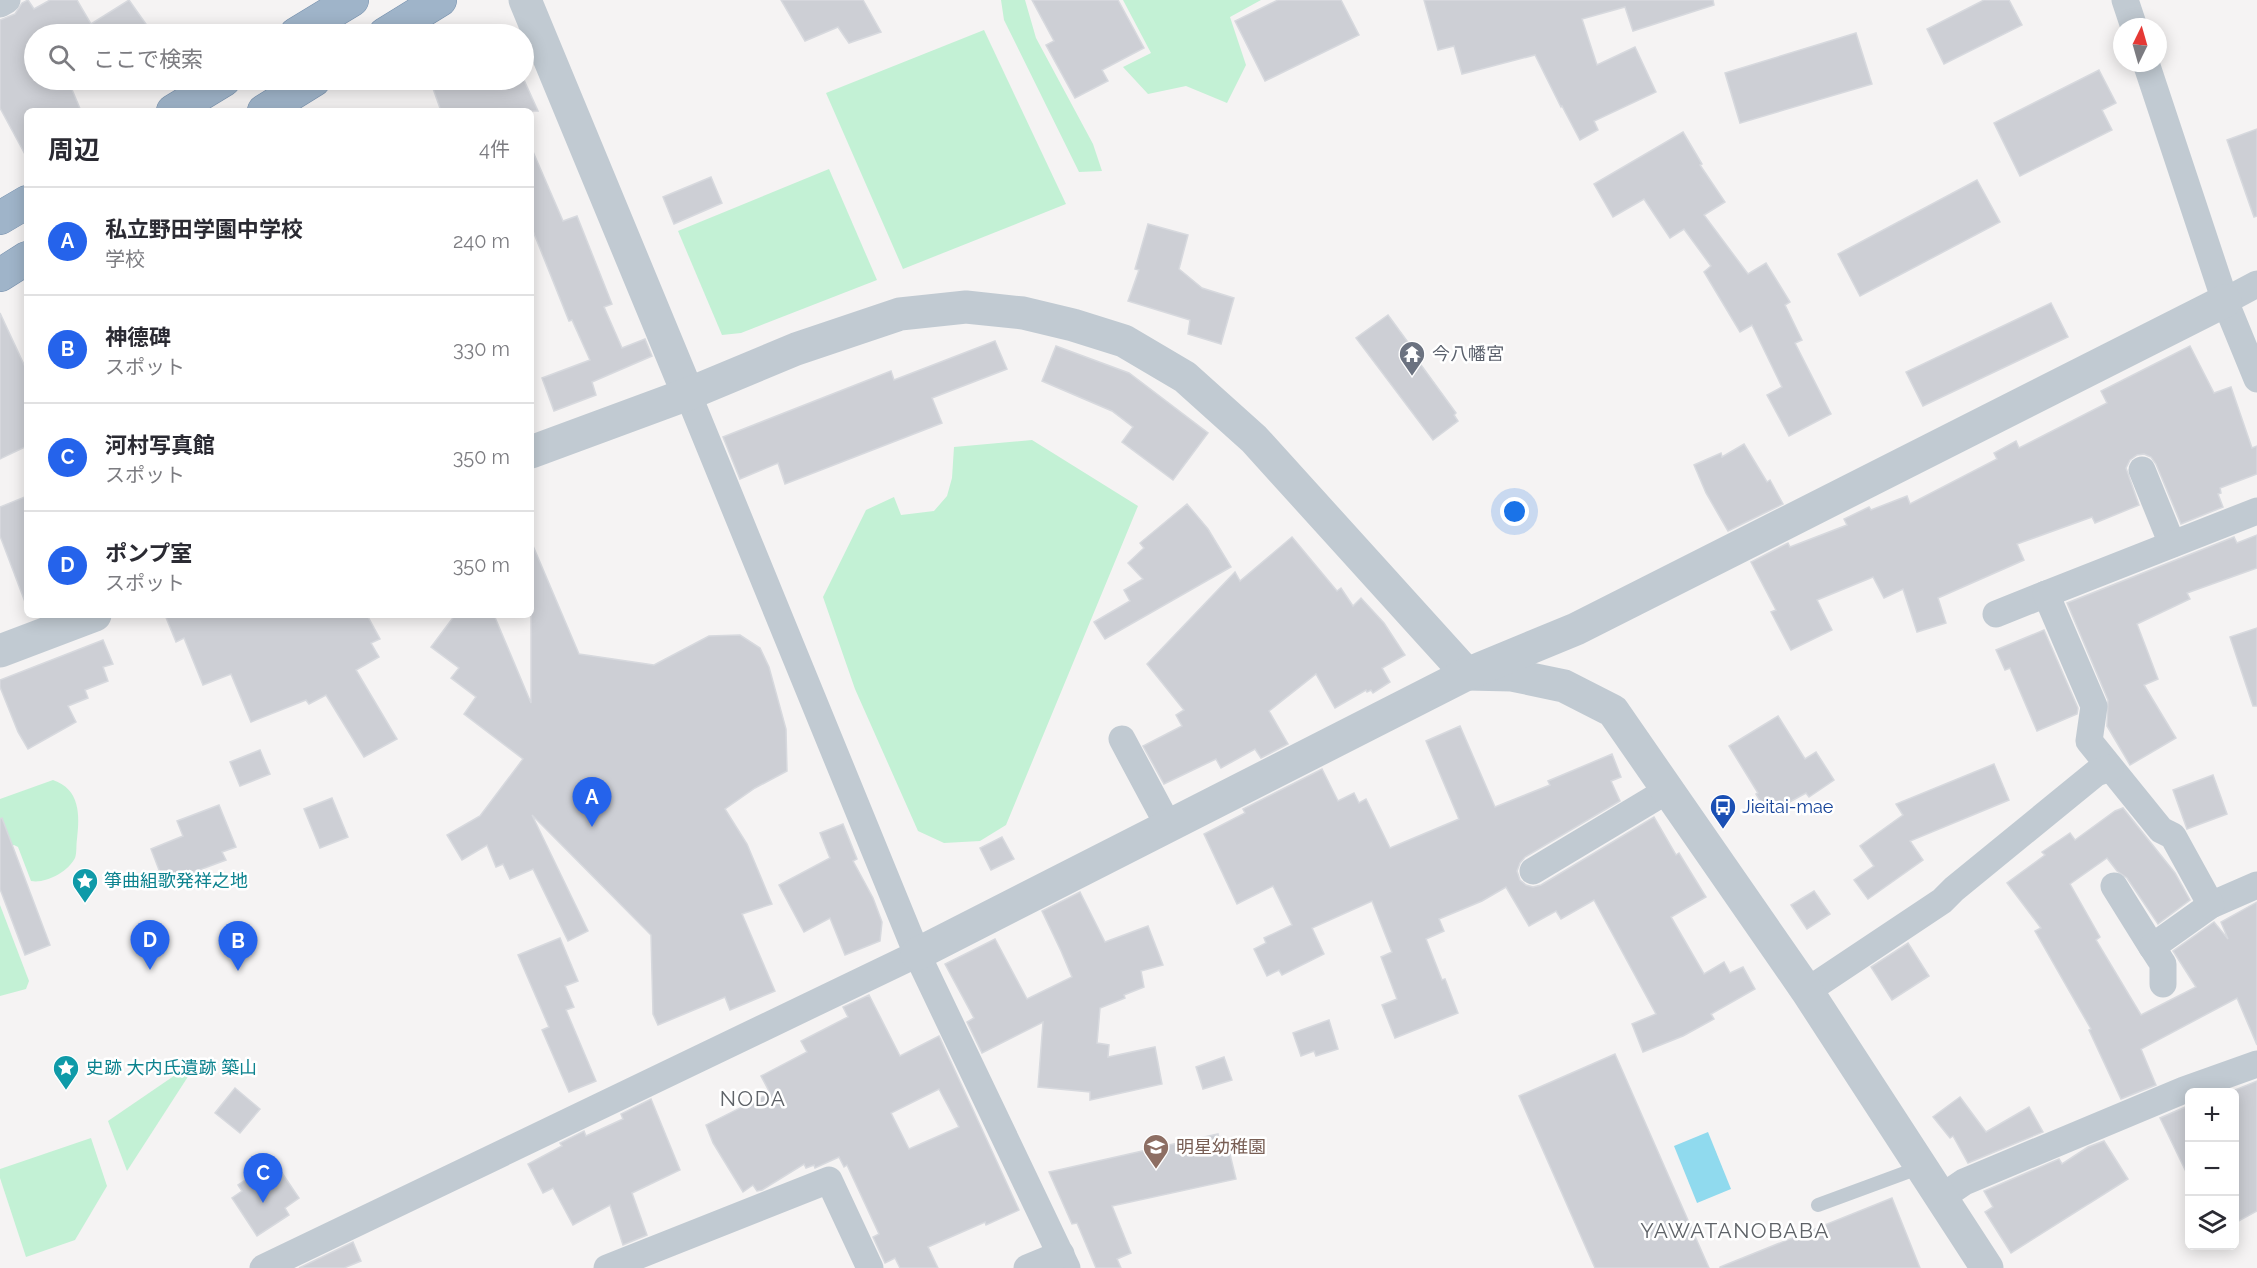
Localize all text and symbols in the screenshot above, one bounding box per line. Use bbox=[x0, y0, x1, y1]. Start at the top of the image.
north arrow bbox=[2113, 18, 2167, 72]
search box bbox=[24, 24, 534, 90]
icon: search bbox=[45, 41, 78, 74]
text: ここで検索 bbox=[93, 46, 203, 72]
text: 周辺 bbox=[48, 135, 100, 165]
text: 4件 bbox=[479, 137, 510, 161]
text: 私立野田学園中学校 bbox=[105, 216, 303, 242]
text: A bbox=[61, 229, 74, 253]
text: 240 m bbox=[453, 229, 510, 253]
text: 学校 bbox=[105, 247, 145, 271]
text: 神德碑 bbox=[105, 324, 171, 350]
text: B bbox=[61, 337, 74, 361]
text: 330 m bbox=[453, 337, 510, 361]
temple icon: 今八幡宮 bbox=[1397, 339, 1427, 377]
place label: 今八幡宮 bbox=[1432, 343, 1504, 364]
text: スポット bbox=[105, 355, 185, 379]
text: 河村写真館 bbox=[105, 432, 215, 458]
text: C bbox=[61, 445, 74, 469]
text: 350 m bbox=[453, 445, 510, 469]
text: スポット bbox=[105, 463, 185, 487]
your location bbox=[1500, 497, 1529, 526]
text: ポンプ室 bbox=[105, 540, 192, 566]
text: D bbox=[60, 553, 75, 577]
text: 350 m bbox=[453, 553, 510, 577]
text: スポット bbox=[105, 571, 185, 595]
pin: A bbox=[572, 778, 612, 827]
bus stop icon: Jieitai-mae bbox=[1708, 792, 1738, 830]
place label: Jieitai-mae bbox=[1742, 796, 1834, 817]
place icon: 箏曲組歌発祥之地 bbox=[70, 866, 100, 904]
place label: 箏曲組歌発祥之地 bbox=[104, 870, 248, 891]
pin: D bbox=[130, 920, 170, 970]
pin: B bbox=[218, 922, 258, 971]
place icon: 史跡 大内氏遺跡 築山 bbox=[51, 1053, 81, 1091]
place label: 史跡 大内氏遺跡 築山 bbox=[86, 1057, 257, 1078]
district label: NODA bbox=[720, 1086, 786, 1111]
map controls bbox=[2185, 1088, 2239, 1250]
button: + bbox=[2185, 1088, 2239, 1142]
school or university icon: 明星幼稚園 bbox=[1141, 1132, 1171, 1170]
place label: 明星幼稚園 bbox=[1176, 1136, 1266, 1157]
button: − bbox=[2185, 1142, 2239, 1196]
pin: C bbox=[244, 1154, 282, 1203]
button: layers bbox=[2185, 1196, 2239, 1250]
district label: YAWATANOBABA bbox=[1640, 1218, 1830, 1243]

